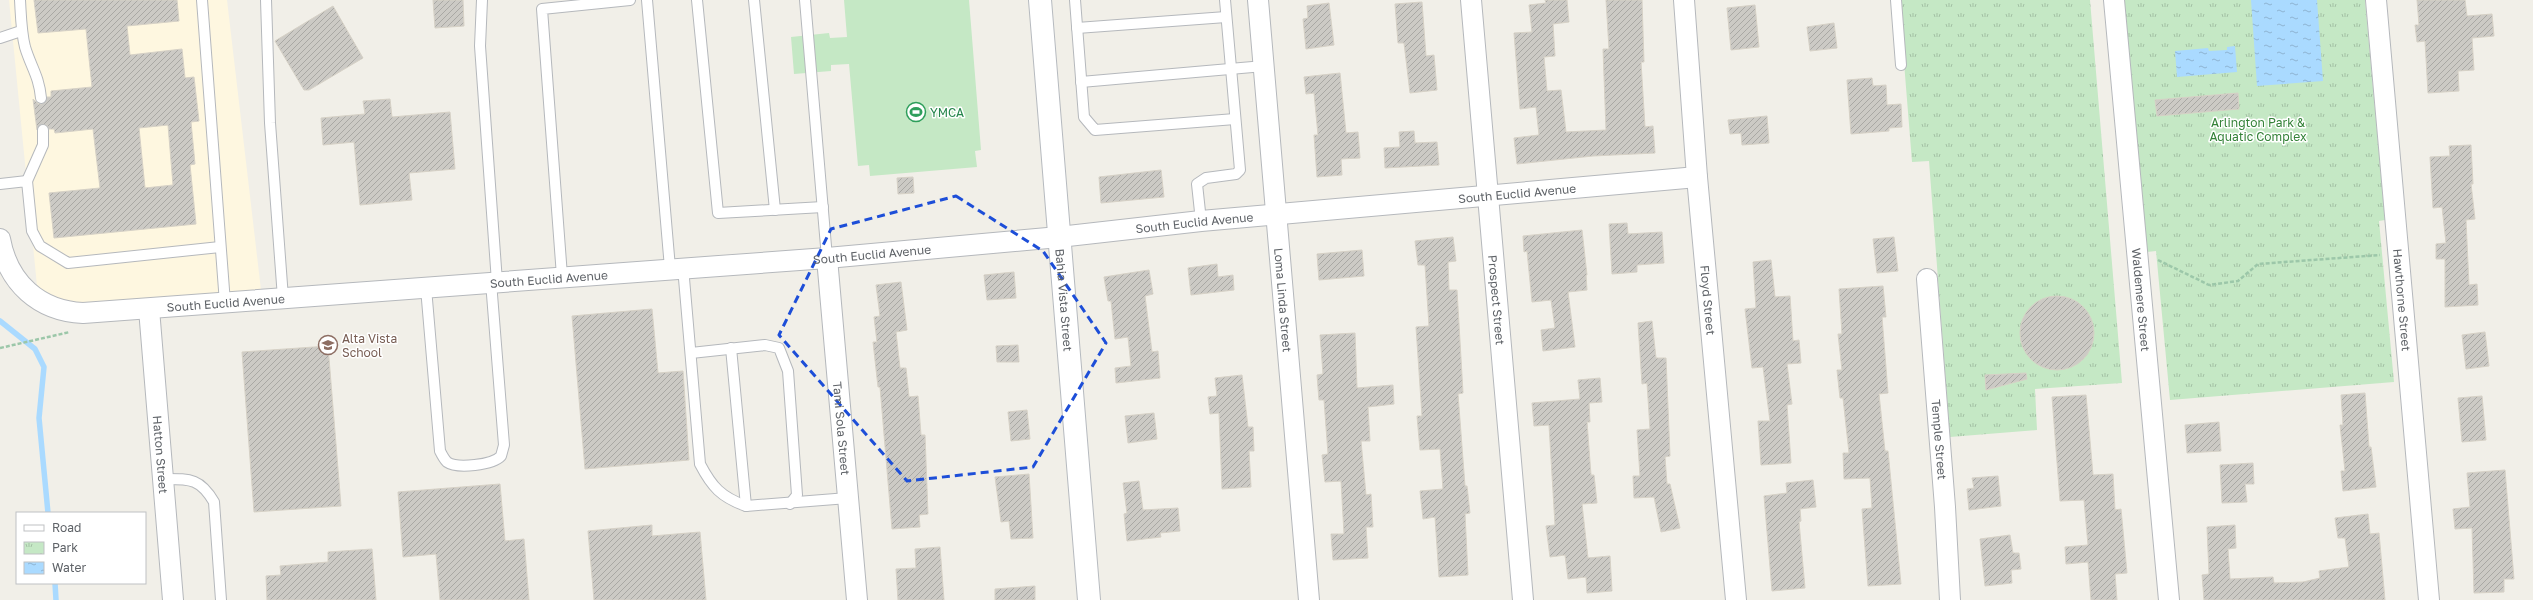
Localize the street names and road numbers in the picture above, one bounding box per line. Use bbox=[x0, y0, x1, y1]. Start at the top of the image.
street label: South Euclid Avenue bbox=[1457, 180, 1577, 206]
street label: South Euclid Avenue bbox=[1135, 209, 1254, 236]
street label: South Euclid Avenue bbox=[812, 241, 932, 267]
street label: Loma Linda Street bbox=[1272, 247, 1295, 353]
street label: Waldemere Street bbox=[2129, 247, 2154, 352]
street label: Bahia Vista Street bbox=[1053, 248, 1076, 352]
street label: Hawthorne Street bbox=[2390, 248, 2414, 352]
street label: Prospect Street bbox=[1486, 254, 1508, 346]
street label: Floyd Street bbox=[1698, 264, 1719, 336]
street label: South Euclid Avenue bbox=[489, 267, 608, 290]
street label: South Euclid Avenue bbox=[166, 291, 285, 314]
street label: Tami Sola Street bbox=[830, 381, 854, 476]
street label: Temple Street bbox=[1929, 399, 1950, 480]
street label: Hatton Street bbox=[150, 415, 172, 494]

